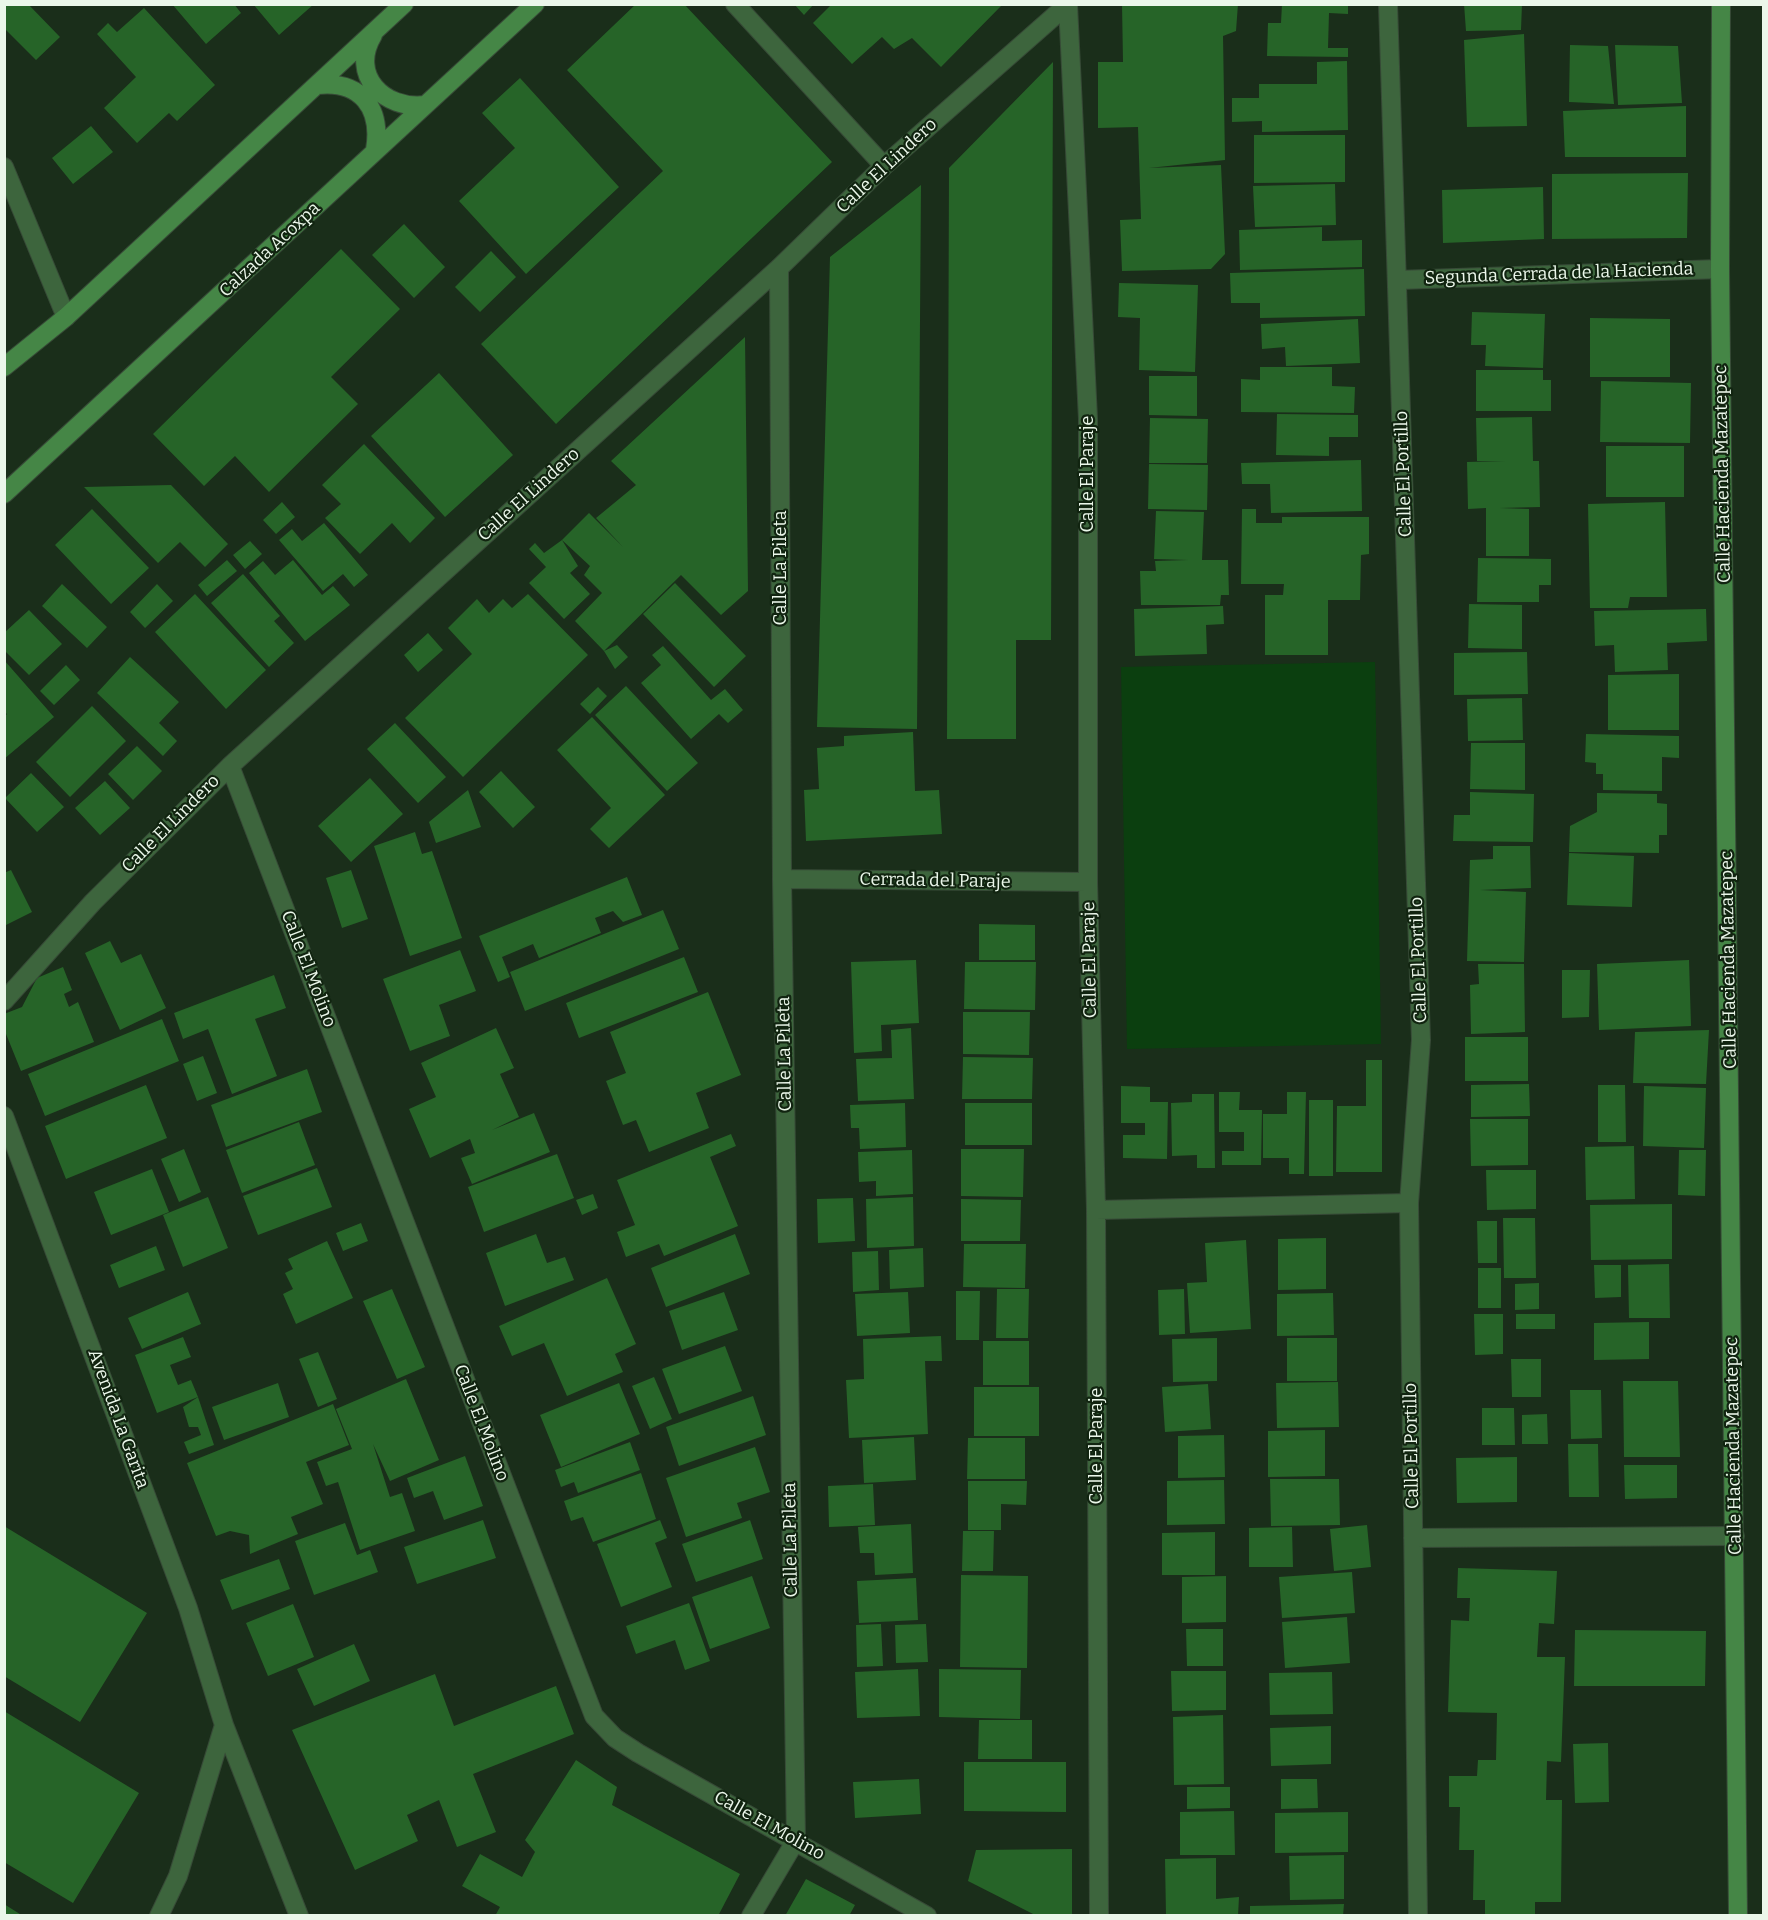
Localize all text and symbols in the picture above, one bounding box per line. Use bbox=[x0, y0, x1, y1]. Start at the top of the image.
street label: Calle El Lindero bbox=[832, 114, 942, 218]
street label: Calzada Acoxpa bbox=[215, 198, 325, 302]
street label: Segunda Cerrada de la Hacienda bbox=[1424, 259, 1694, 289]
street label: Calle Hacienda Mazatepec bbox=[1710, 365, 1736, 583]
street label: Calle El Portillo bbox=[1391, 411, 1417, 537]
street label: Calle El Paraje bbox=[1077, 416, 1099, 532]
street label: Calle El Lindero bbox=[474, 444, 584, 546]
street label: Calle La Pileta bbox=[770, 510, 792, 626]
street label: Calle El Lindero bbox=[118, 771, 224, 877]
street label: Calle Hacienda Mazatepec bbox=[1716, 851, 1742, 1069]
street label: Cerrada del Paraje bbox=[859, 869, 1011, 893]
street label: Calle El Portillo bbox=[1406, 897, 1432, 1023]
street label: Calle El Paraje bbox=[1078, 901, 1102, 1019]
street label: Calle El Molino bbox=[276, 908, 340, 1030]
street label: Calle La Pileta bbox=[773, 996, 797, 1112]
street label: Calle Hacienda Mazatepec bbox=[1721, 1337, 1747, 1555]
street label: Avenida La Garita bbox=[83, 1346, 153, 1492]
street label: Calle El Molino bbox=[449, 1362, 513, 1484]
street label: Calle El Portillo bbox=[1400, 1383, 1424, 1509]
street label: Calle El Paraje bbox=[1086, 1388, 1108, 1504]
street label: Calle La Pileta bbox=[779, 1482, 803, 1598]
street label: Calle El Molino bbox=[710, 1787, 828, 1865]

